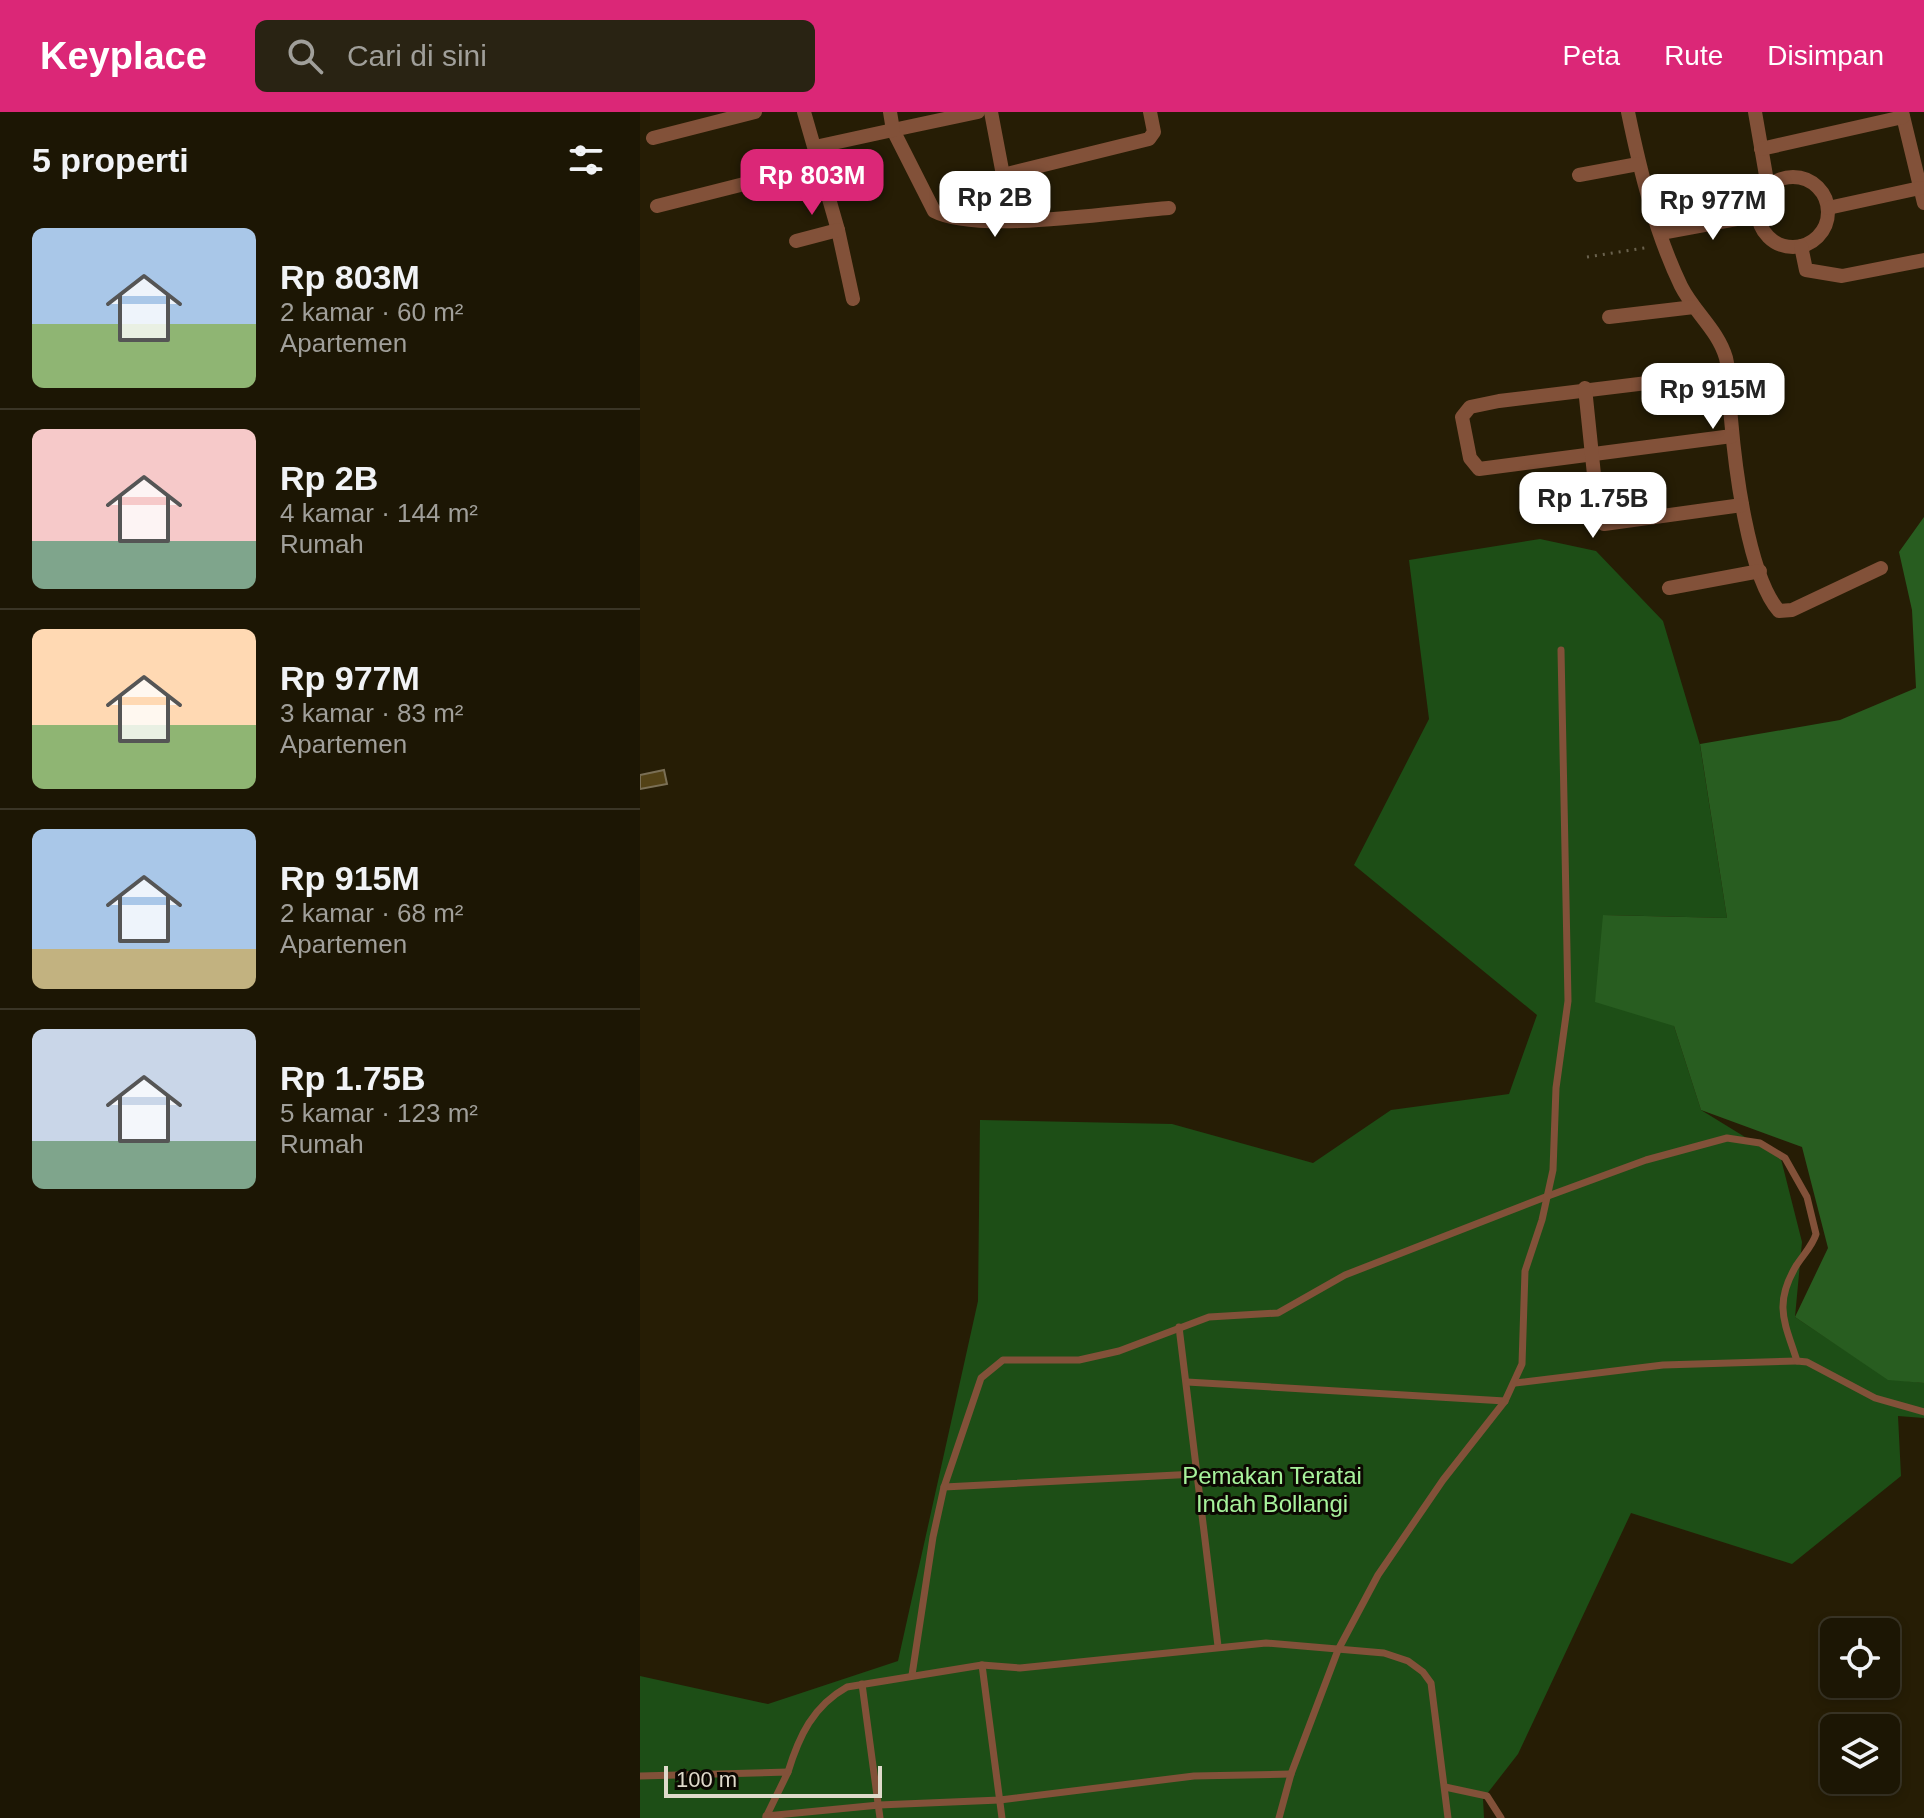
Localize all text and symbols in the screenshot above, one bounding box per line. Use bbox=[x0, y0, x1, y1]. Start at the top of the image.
search box bbox=[255, 20, 815, 92]
icon: search bbox=[283, 34, 327, 78]
text: Keyplace bbox=[40, 35, 207, 77]
text: Cari di sini bbox=[347, 39, 487, 72]
text: Peta bbox=[1563, 40, 1620, 71]
text: Rute bbox=[1664, 40, 1723, 71]
text: Disimpan bbox=[1767, 40, 1884, 71]
icon: filters bbox=[564, 138, 608, 182]
text: 5 properti bbox=[32, 141, 189, 179]
pin: Rp 803M bbox=[738, 149, 886, 217]
text: Rp 803M bbox=[759, 160, 865, 190]
pin: Rp 2B bbox=[939, 171, 1051, 239]
pin: Rp 977M bbox=[1639, 174, 1787, 242]
text: Rp 2B bbox=[957, 182, 1033, 212]
text: Rp 977M bbox=[1660, 185, 1766, 215]
text: Rp 803M bbox=[280, 258, 420, 296]
icon: home bbox=[96, 260, 192, 356]
text: 2 kamar · 60 m² bbox=[280, 297, 464, 327]
text: Apartemen bbox=[280, 328, 407, 358]
pin: Rp 915M bbox=[1639, 363, 1787, 431]
text: Rp 915M bbox=[1660, 374, 1766, 404]
text: Rp 2B bbox=[280, 459, 378, 497]
icon: home bbox=[96, 461, 192, 557]
pin: Rp 1.75B bbox=[1510, 472, 1676, 540]
text: Rp 1.75B bbox=[1537, 483, 1649, 513]
text: 4 kamar · 144 m² bbox=[280, 498, 478, 528]
text: Rumah bbox=[280, 529, 364, 559]
text: Rp 977M bbox=[280, 659, 420, 697]
icon: home bbox=[96, 661, 192, 757]
text: 3 kamar · 83 m² bbox=[280, 698, 464, 728]
text: Apartemen bbox=[280, 729, 407, 759]
text: Rp 915M bbox=[280, 859, 420, 897]
icon: home bbox=[96, 861, 192, 957]
text: 2 kamar · 68 m² bbox=[280, 898, 464, 928]
text: Apartemen bbox=[280, 929, 407, 959]
text: Rp 1.75B bbox=[280, 1059, 426, 1097]
icon: home bbox=[96, 1061, 192, 1157]
text: 5 kamar · 123 m² bbox=[280, 1098, 478, 1128]
text: Rumah bbox=[280, 1129, 364, 1159]
park label: Pemakan Teratai Indah Bollangi bbox=[1182, 1462, 1362, 1517]
map controls bbox=[1820, 1618, 1900, 1794]
button: locate bbox=[1820, 1618, 1900, 1698]
button: layers bbox=[1820, 1714, 1900, 1794]
scale bar bbox=[664, 1762, 882, 1798]
text: 100 m bbox=[676, 1767, 737, 1792]

